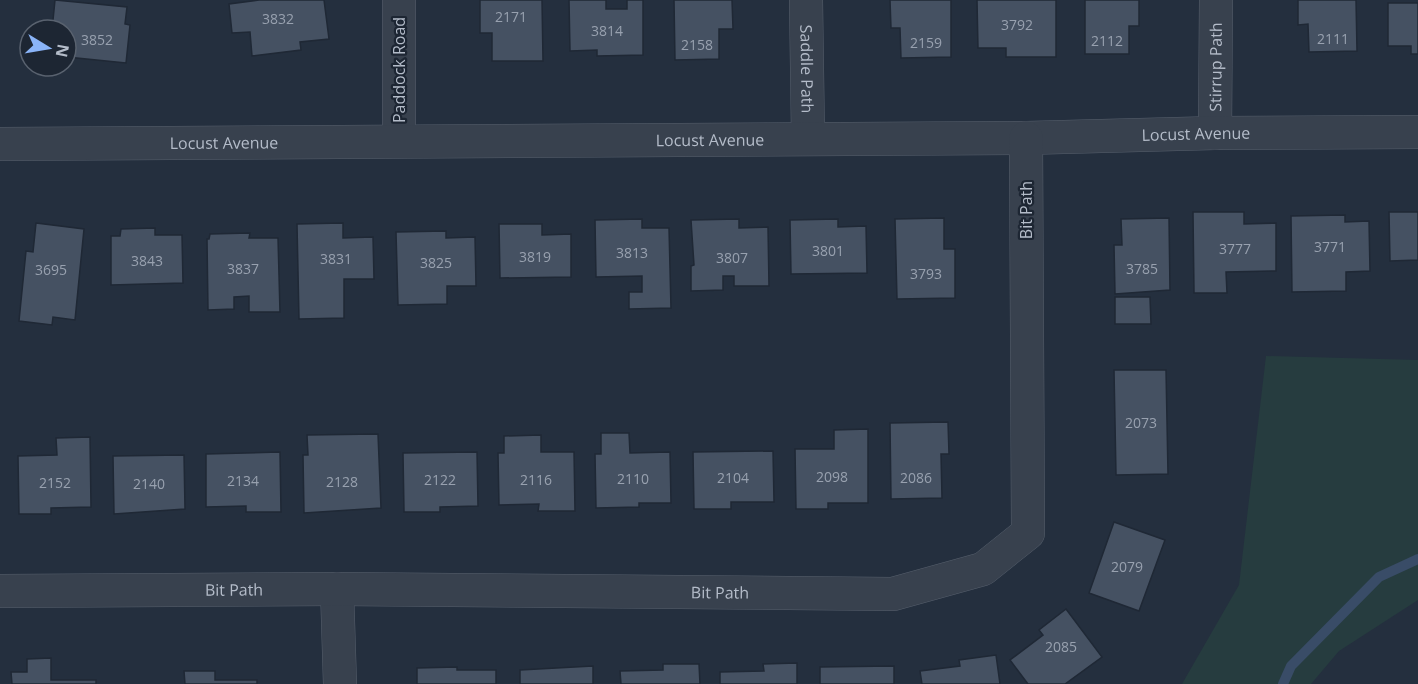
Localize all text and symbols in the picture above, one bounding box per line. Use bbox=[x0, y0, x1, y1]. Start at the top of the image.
house number: 2171 bbox=[495, 7, 527, 26]
house number: 3832 bbox=[262, 9, 294, 28]
house number: 3792 bbox=[1001, 15, 1033, 34]
street label: Paddock Road bbox=[388, 17, 410, 123]
north arrow bbox=[18, 18, 78, 78]
house number: 3814 bbox=[591, 21, 623, 40]
street label: Stirrup Path bbox=[1204, 22, 1227, 112]
street label: Saddle Path bbox=[795, 25, 819, 113]
house number: 2111 bbox=[1317, 29, 1349, 48]
house number: 3852 bbox=[81, 30, 113, 49]
house number: 2112 bbox=[1091, 31, 1123, 50]
house number: 2159 bbox=[910, 33, 942, 52]
house number: 2158 bbox=[681, 35, 713, 54]
text: N bbox=[51, 42, 75, 59]
street label: Locust Avenue bbox=[1141, 122, 1250, 146]
street label: Locust Avenue bbox=[656, 129, 764, 151]
street label: Locust Avenue bbox=[170, 131, 278, 154]
street label: Bit Path bbox=[1015, 181, 1037, 239]
house number: 3771 bbox=[1314, 237, 1346, 256]
house number: 3777 bbox=[1219, 239, 1251, 258]
house number: 3801 bbox=[812, 241, 844, 260]
house number: 3813 bbox=[616, 243, 648, 262]
house number: 3819 bbox=[519, 247, 551, 266]
house number: 3807 bbox=[716, 248, 748, 267]
house number: 3831 bbox=[320, 249, 352, 268]
house number: 3843 bbox=[131, 251, 163, 270]
house number: 3825 bbox=[420, 253, 452, 272]
house number: 3837 bbox=[227, 259, 259, 278]
house number: 3785 bbox=[1126, 259, 1158, 278]
house number: 3695 bbox=[35, 260, 67, 279]
house number: 3793 bbox=[910, 264, 942, 283]
house number: 2073 bbox=[1125, 413, 1157, 432]
house number: 2098 bbox=[816, 467, 848, 486]
house number: 2104 bbox=[717, 468, 749, 487]
house number: 2086 bbox=[900, 468, 932, 487]
house number: 2110 bbox=[617, 469, 649, 488]
house number: 2122 bbox=[424, 470, 456, 489]
house number: 2116 bbox=[520, 470, 552, 489]
house number: 2134 bbox=[227, 471, 259, 490]
house number: 2128 bbox=[326, 472, 358, 491]
house number: 2152 bbox=[39, 473, 71, 492]
house number: 2140 bbox=[133, 474, 165, 493]
house number: 2079 bbox=[1111, 557, 1143, 576]
street label: Bit Path bbox=[205, 578, 263, 601]
street label: Bit Path bbox=[691, 581, 749, 604]
house number: 2085 bbox=[1045, 637, 1077, 656]

